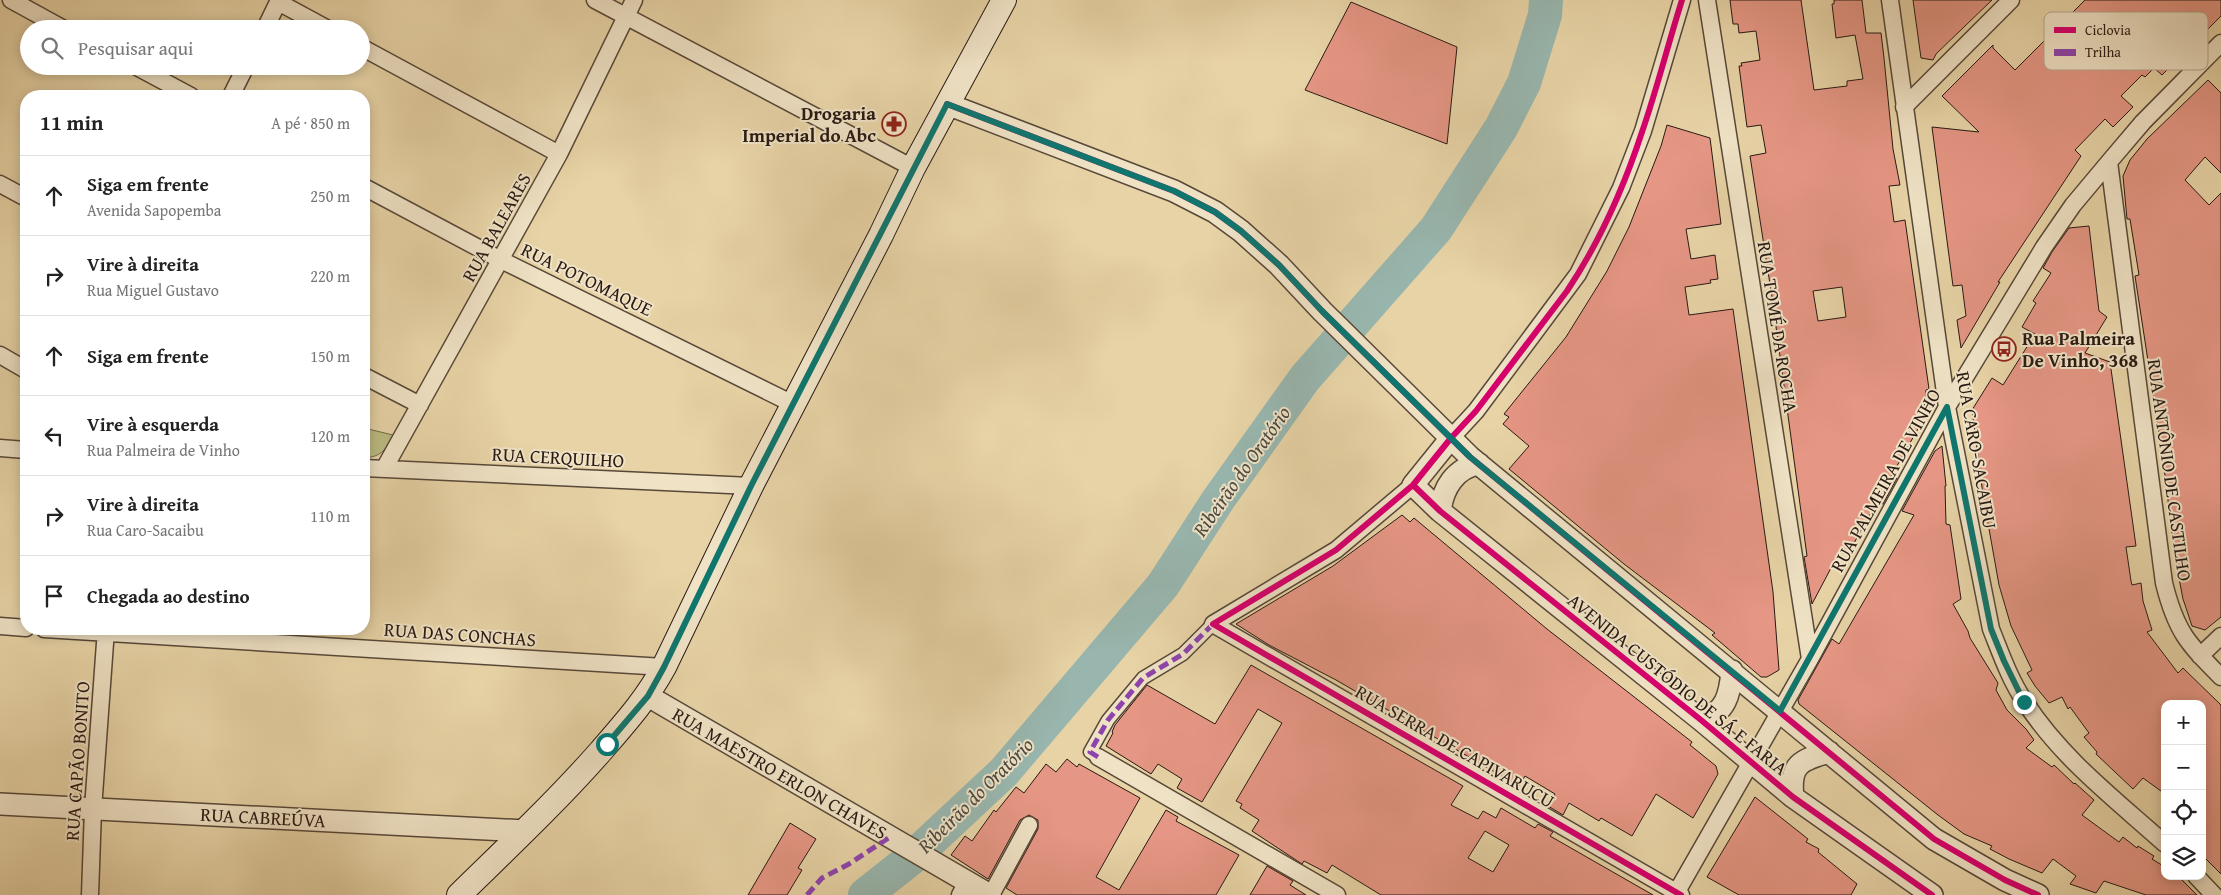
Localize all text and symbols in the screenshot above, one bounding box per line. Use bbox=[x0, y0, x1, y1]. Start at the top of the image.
legend bbox=[2044, 12, 2208, 70]
search box bbox=[20, 20, 370, 75]
text: Ciclovia bbox=[2085, 20, 2131, 40]
icon: search bbox=[38, 34, 66, 62]
text: Pesquisar aqui bbox=[78, 34, 193, 62]
text: Trilha bbox=[2085, 42, 2121, 62]
place label: Drogaria Imperial do Abc bbox=[742, 99, 876, 149]
text: 11 min bbox=[40, 107, 103, 138]
text: A pé · 850 m bbox=[271, 111, 350, 135]
pharmacy icon: Drogaria Imperial do Abc bbox=[881, 111, 907, 137]
street label: RUA BALEARES bbox=[454, 167, 538, 287]
text: Siga em frente bbox=[87, 170, 209, 198]
icon: ahead bbox=[40, 182, 68, 210]
text: 250 m bbox=[310, 184, 350, 208]
text: Avenida Sapopemba bbox=[87, 198, 221, 222]
street label: RUA POTOMAQUE bbox=[517, 235, 658, 323]
street label: RUA TOMÉ DA ROCHA bbox=[1751, 239, 1805, 415]
text: Vire à direita bbox=[87, 250, 199, 278]
icon: right bbox=[40, 262, 68, 290]
text: 220 m bbox=[310, 264, 350, 288]
text: Rua Miguel Gustavo bbox=[87, 278, 219, 302]
place label: Rua Palmeira De Vinho, 368 bbox=[2022, 324, 2138, 374]
bus stop icon: Rua Palmeira De Vinho, 368 bbox=[1991, 336, 2017, 362]
icon: ahead bbox=[40, 342, 68, 370]
text: Siga em frente bbox=[87, 342, 209, 370]
text: 150 m bbox=[310, 344, 350, 368]
street label: RUA ANTÔNIO DE CASTILHO bbox=[2141, 357, 2199, 583]
street label: RUA CARO-SACAIBU bbox=[1949, 369, 2005, 531]
street label: RUA PALMEIRA DE VINHO bbox=[1823, 383, 1947, 577]
water label: Ribeirão do Oratório bbox=[1185, 400, 1297, 543]
text: Vire à esquerda bbox=[87, 410, 219, 438]
icon: left bbox=[40, 422, 68, 450]
text: 120 m bbox=[310, 424, 350, 448]
text: Rua Palmeira de Vinho bbox=[87, 438, 240, 462]
street label: RUA CERQUILHO bbox=[491, 440, 625, 474]
text: Vire à direita bbox=[87, 490, 199, 518]
icon: right bbox=[40, 502, 68, 530]
text: 110 m bbox=[310, 504, 350, 528]
text: Rua Caro-Sacaibu bbox=[87, 518, 204, 542]
icon: arrive bbox=[40, 582, 68, 610]
text: Chegada ao destino bbox=[87, 582, 250, 610]
street label: AVENIDA CUSTÓDIO DE SÁ E FARIA bbox=[1562, 586, 1795, 782]
street label: RUA DAS CONCHAS bbox=[383, 615, 537, 653]
street label: RUA SERRA DE CAPIVARUCU bbox=[1350, 677, 1560, 815]
street label: RUA CAPÃO BONITO bbox=[57, 680, 97, 842]
route end bbox=[2013, 691, 2036, 714]
street label: RUA MAESTRO ERLON CHAVES bbox=[667, 700, 893, 846]
map controls bbox=[2161, 700, 2206, 880]
button: + bbox=[2161, 700, 2206, 745]
water label: Ribeirão do Oratório bbox=[910, 730, 1040, 860]
route start bbox=[596, 733, 619, 756]
button: − bbox=[2161, 745, 2206, 790]
button: locate bbox=[2161, 790, 2206, 835]
street label: RUA CABREÚVA bbox=[200, 800, 327, 834]
button: layers bbox=[2161, 835, 2206, 880]

